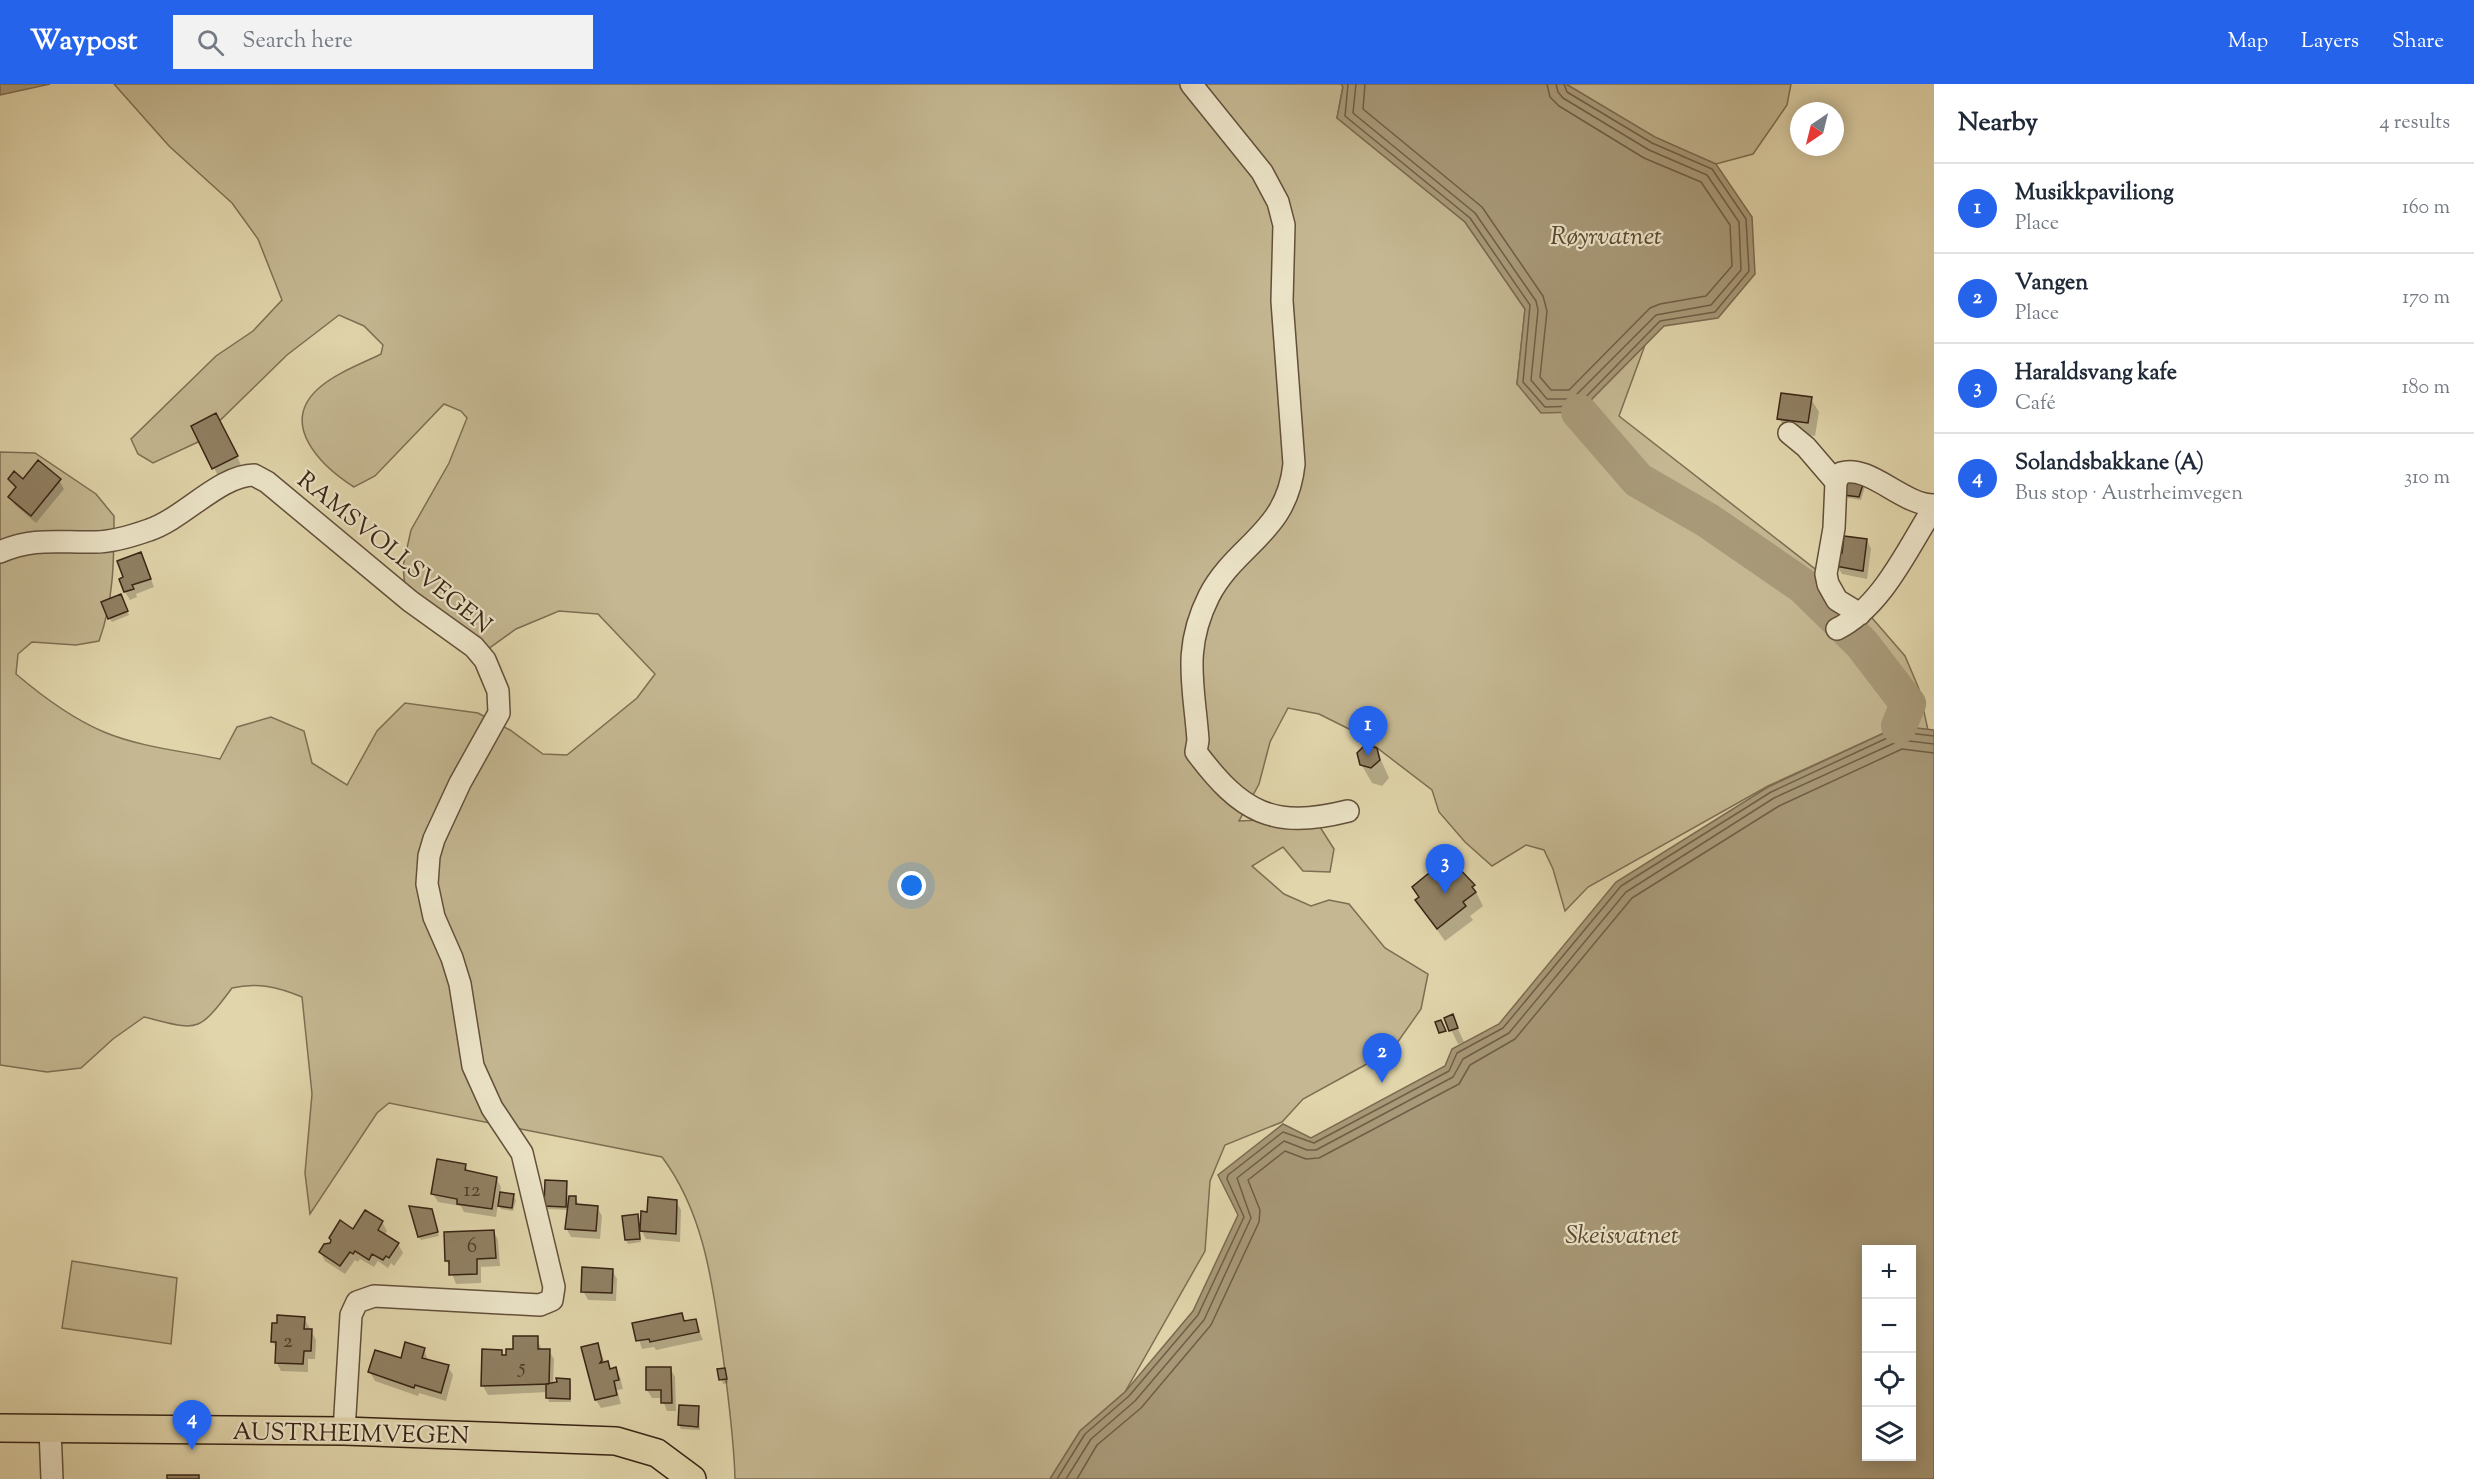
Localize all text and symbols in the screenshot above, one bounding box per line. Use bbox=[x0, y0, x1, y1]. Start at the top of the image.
search box bbox=[173, 15, 593, 69]
text: Waypost bbox=[30, 22, 137, 62]
icon: search bbox=[194, 26, 227, 59]
text: Search here bbox=[242, 26, 353, 58]
text: Map bbox=[2228, 27, 2268, 57]
text: Layers bbox=[2301, 27, 2359, 57]
text: Share bbox=[2392, 27, 2444, 57]
north arrow bbox=[1790, 102, 1844, 156]
text: Nearby bbox=[1958, 105, 2038, 142]
text: 4 results bbox=[2379, 109, 2450, 138]
text: Musikkpaviliong bbox=[2015, 178, 2174, 210]
text: 1 bbox=[1974, 194, 1981, 223]
text: 160 m bbox=[2402, 194, 2450, 223]
text: Place bbox=[2015, 210, 2059, 239]
water label: Røyrvatnet bbox=[1550, 219, 1662, 256]
text: Vangen bbox=[2015, 268, 2088, 300]
text: 2 bbox=[1973, 284, 1982, 313]
text: 170 m bbox=[2402, 284, 2450, 313]
text: Place bbox=[2015, 300, 2059, 329]
text: Haraldsvang kafe bbox=[2015, 358, 2177, 390]
text: 3 bbox=[1973, 374, 1982, 403]
text: 180 m bbox=[2402, 374, 2450, 403]
text: Café bbox=[2015, 390, 2056, 419]
text: Solandsbakkane (A) bbox=[2015, 448, 2204, 480]
street label: RAMSVOLLSVEGEN bbox=[289, 464, 498, 643]
text: 4 bbox=[1972, 464, 1983, 493]
text: 310 m bbox=[2404, 464, 2450, 493]
text: Bus stop · Austrheimvegen bbox=[2015, 480, 2243, 509]
pin: 1 bbox=[1348, 706, 1388, 756]
pin: 3 bbox=[1426, 844, 1464, 894]
your location bbox=[897, 871, 926, 900]
pin: 2 bbox=[1362, 1034, 1402, 1083]
house number: 12 bbox=[464, 1176, 481, 1206]
water label: Skeisvatnet bbox=[1565, 1218, 1679, 1255]
house number: 6 bbox=[467, 1232, 477, 1262]
map controls bbox=[1862, 1245, 1916, 1461]
button: + bbox=[1862, 1245, 1916, 1299]
button: − bbox=[1862, 1299, 1916, 1353]
house number: 2 bbox=[283, 1327, 293, 1357]
house number: 5 bbox=[517, 1353, 526, 1383]
button: locate bbox=[1862, 1353, 1916, 1407]
pin: 4 bbox=[172, 1400, 212, 1450]
button: layers bbox=[1862, 1407, 1916, 1461]
street label: AUSTRHEIMVEGEN bbox=[232, 1416, 470, 1454]

